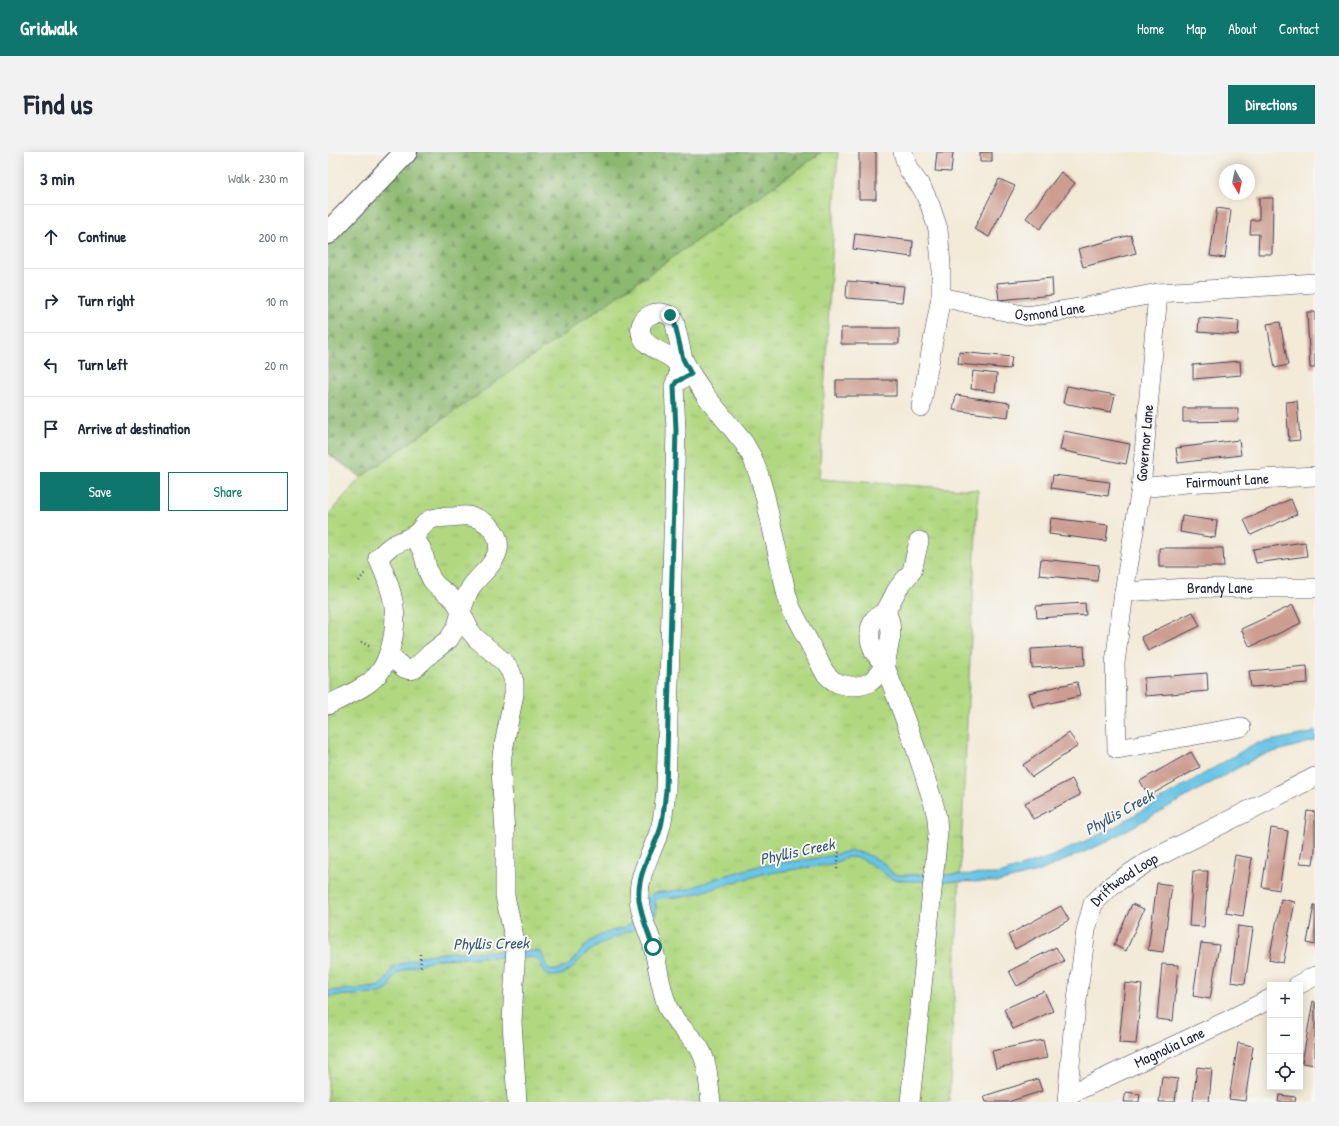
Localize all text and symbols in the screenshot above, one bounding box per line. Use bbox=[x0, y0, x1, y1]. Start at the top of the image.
text: Gridwalk bbox=[20, 15, 77, 41]
text: Home bbox=[1137, 19, 1164, 38]
text: Map bbox=[1186, 19, 1206, 38]
text: About bbox=[1228, 19, 1257, 38]
text: Contact bbox=[1279, 19, 1319, 38]
text: Find us bbox=[24, 85, 93, 123]
button: Directions bbox=[1228, 85, 1315, 124]
north arrow bbox=[1219, 164, 1255, 200]
text: 3 min bbox=[40, 167, 75, 190]
text: Walk · 230 m bbox=[228, 169, 288, 187]
icon: ahead bbox=[40, 226, 62, 248]
text: Continue bbox=[78, 226, 126, 247]
text: 200 m bbox=[258, 228, 288, 246]
icon: right bbox=[40, 290, 62, 312]
text: Turn right bbox=[78, 290, 134, 311]
text: 10 m bbox=[266, 292, 288, 310]
street label: Osmond Lane bbox=[1013, 296, 1087, 326]
route end bbox=[661, 306, 679, 324]
icon: left bbox=[40, 354, 62, 376]
text: Turn left bbox=[78, 354, 128, 375]
text: 20 m bbox=[264, 356, 288, 374]
street label: Governor Lane bbox=[1131, 404, 1158, 482]
icon: arrive bbox=[40, 418, 62, 440]
text: Arrive at destination bbox=[78, 418, 190, 439]
street label: Fairmount Lane bbox=[1185, 468, 1269, 493]
button: Save bbox=[40, 472, 160, 511]
button: Share bbox=[168, 472, 288, 511]
street label: Brandy Lane bbox=[1187, 577, 1253, 598]
water label: Phyllis Creek bbox=[1081, 783, 1159, 840]
water label: Phyllis Creek bbox=[758, 832, 838, 870]
street label: Driftwood Loop bbox=[1085, 847, 1162, 911]
water label: Phyllis Creek bbox=[453, 931, 530, 955]
route start bbox=[644, 938, 662, 956]
map controls bbox=[1267, 982, 1303, 1090]
button: + bbox=[1267, 982, 1303, 1018]
button: − bbox=[1267, 1018, 1303, 1054]
street label: Magnolia Lane bbox=[1131, 1022, 1208, 1073]
button: locate bbox=[1267, 1054, 1303, 1090]

